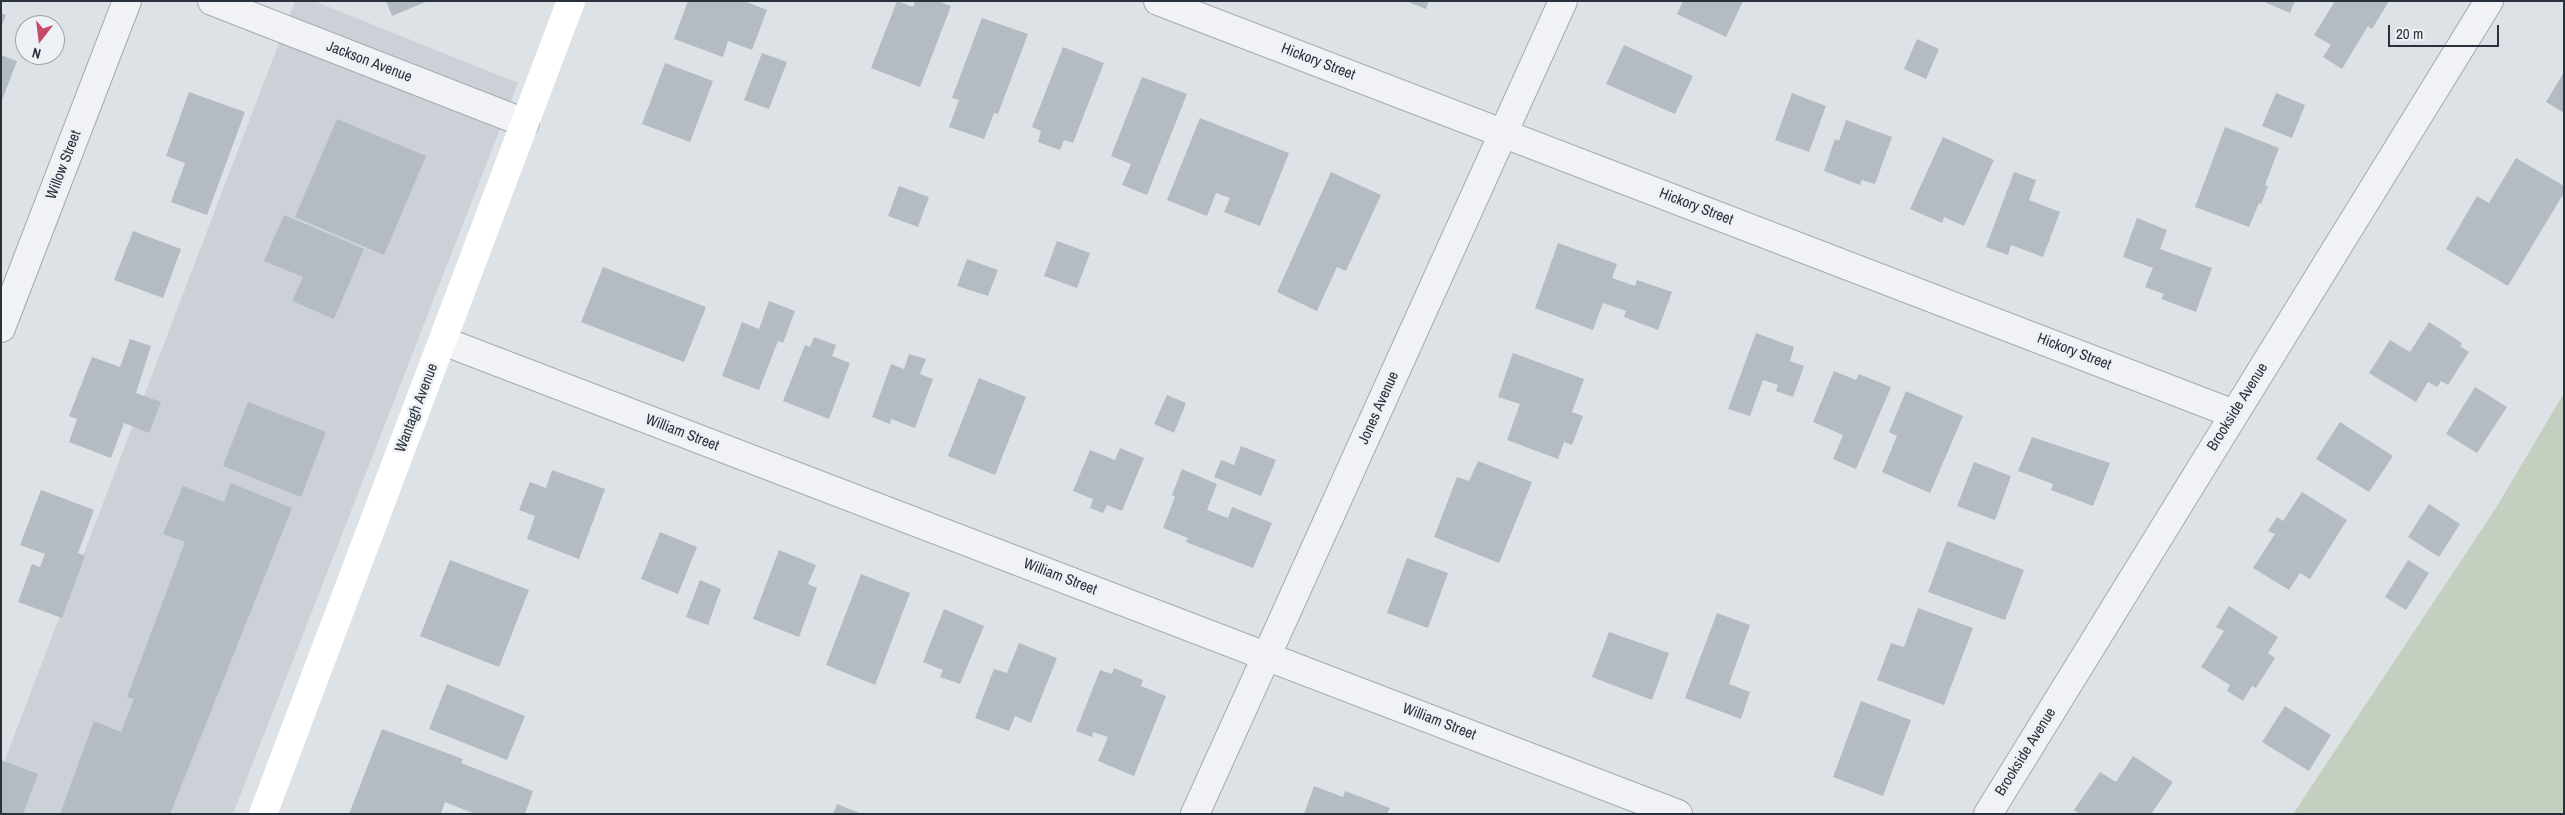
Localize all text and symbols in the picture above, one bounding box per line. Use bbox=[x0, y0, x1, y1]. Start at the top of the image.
north arrow bbox=[15, 15, 65, 65]
scale bar bbox=[2390, 15, 2501, 47]
text: 20 m bbox=[2396, 23, 2423, 44]
street label: Jackson Avenue bbox=[324, 37, 414, 87]
street label: Hickory Street bbox=[1278, 40, 1358, 84]
text: N bbox=[30, 44, 43, 63]
street label: Willow Street bbox=[43, 128, 85, 202]
street label: Hickory Street bbox=[1656, 185, 1736, 229]
street label: Hickory Street bbox=[2034, 330, 2114, 374]
street label: Brookside Avenue bbox=[2204, 360, 2272, 454]
street label: Wantagh Avenue bbox=[392, 361, 442, 455]
street label: Jones Avenue bbox=[1355, 369, 1403, 447]
street label: William Street bbox=[643, 411, 721, 455]
street label: William Street bbox=[1021, 555, 1099, 599]
street label: William Street bbox=[1400, 700, 1478, 744]
street label: Brookside Avenue bbox=[1992, 705, 2060, 799]

